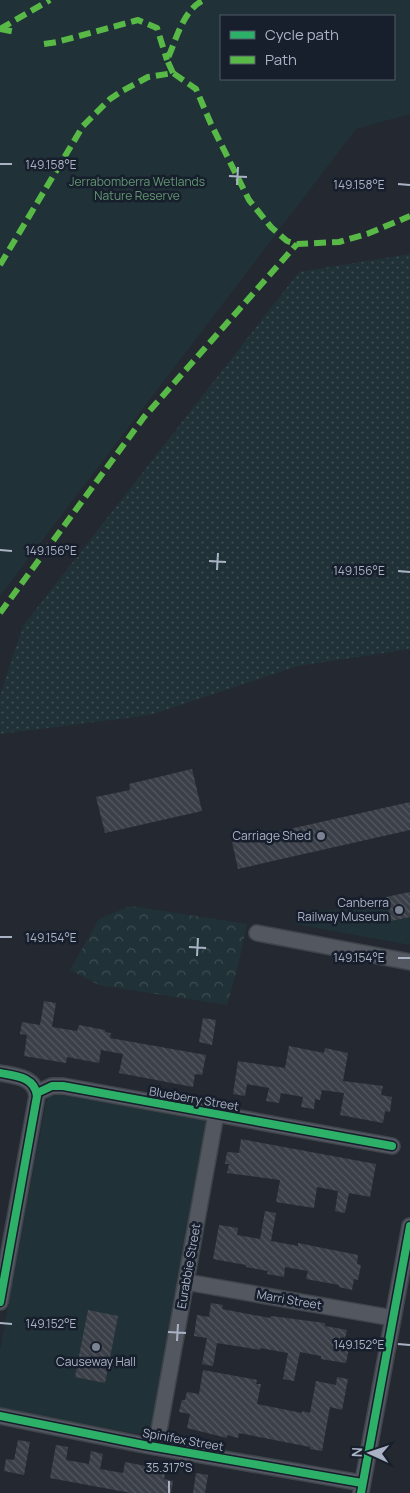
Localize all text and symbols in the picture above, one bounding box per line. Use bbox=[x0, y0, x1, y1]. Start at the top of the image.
legend bbox=[220, 15, 395, 80]
text: Cycle path bbox=[265, 24, 339, 45]
text: Path bbox=[265, 49, 297, 70]
text: 149.158°E bbox=[25, 156, 77, 173]
park label: Jerrabomberra Wetlands Nature Reserve bbox=[69, 173, 205, 204]
text: 149.158°E bbox=[333, 176, 385, 193]
text: 149.156°E bbox=[25, 542, 77, 559]
text: 149.156°E bbox=[333, 562, 385, 579]
place label: Carriage Shed bbox=[232, 827, 311, 844]
marker: Carriage Shed bbox=[315, 830, 327, 842]
place label: Canberra Railway Museum bbox=[297, 894, 389, 925]
marker: Canberra Railway Museum bbox=[393, 904, 405, 916]
text: 149.154°E bbox=[25, 929, 77, 946]
text: 149.154°E bbox=[333, 949, 385, 966]
street label: Blueberry Street bbox=[148, 1082, 241, 1115]
street label: Eurabbie Street bbox=[173, 1222, 204, 1310]
street label: Marri Street bbox=[255, 1285, 323, 1314]
text: 149.152°E bbox=[26, 1315, 77, 1332]
text: 149.152°E bbox=[334, 1336, 385, 1353]
marker: Causeway Hall bbox=[90, 1341, 102, 1353]
place label: Causeway Hall bbox=[56, 1353, 136, 1370]
street label: Spinifex Street bbox=[141, 1424, 225, 1455]
north arrow bbox=[345, 1428, 395, 1478]
text: N bbox=[347, 1447, 366, 1458]
text: 35.317°S bbox=[146, 1459, 192, 1476]

